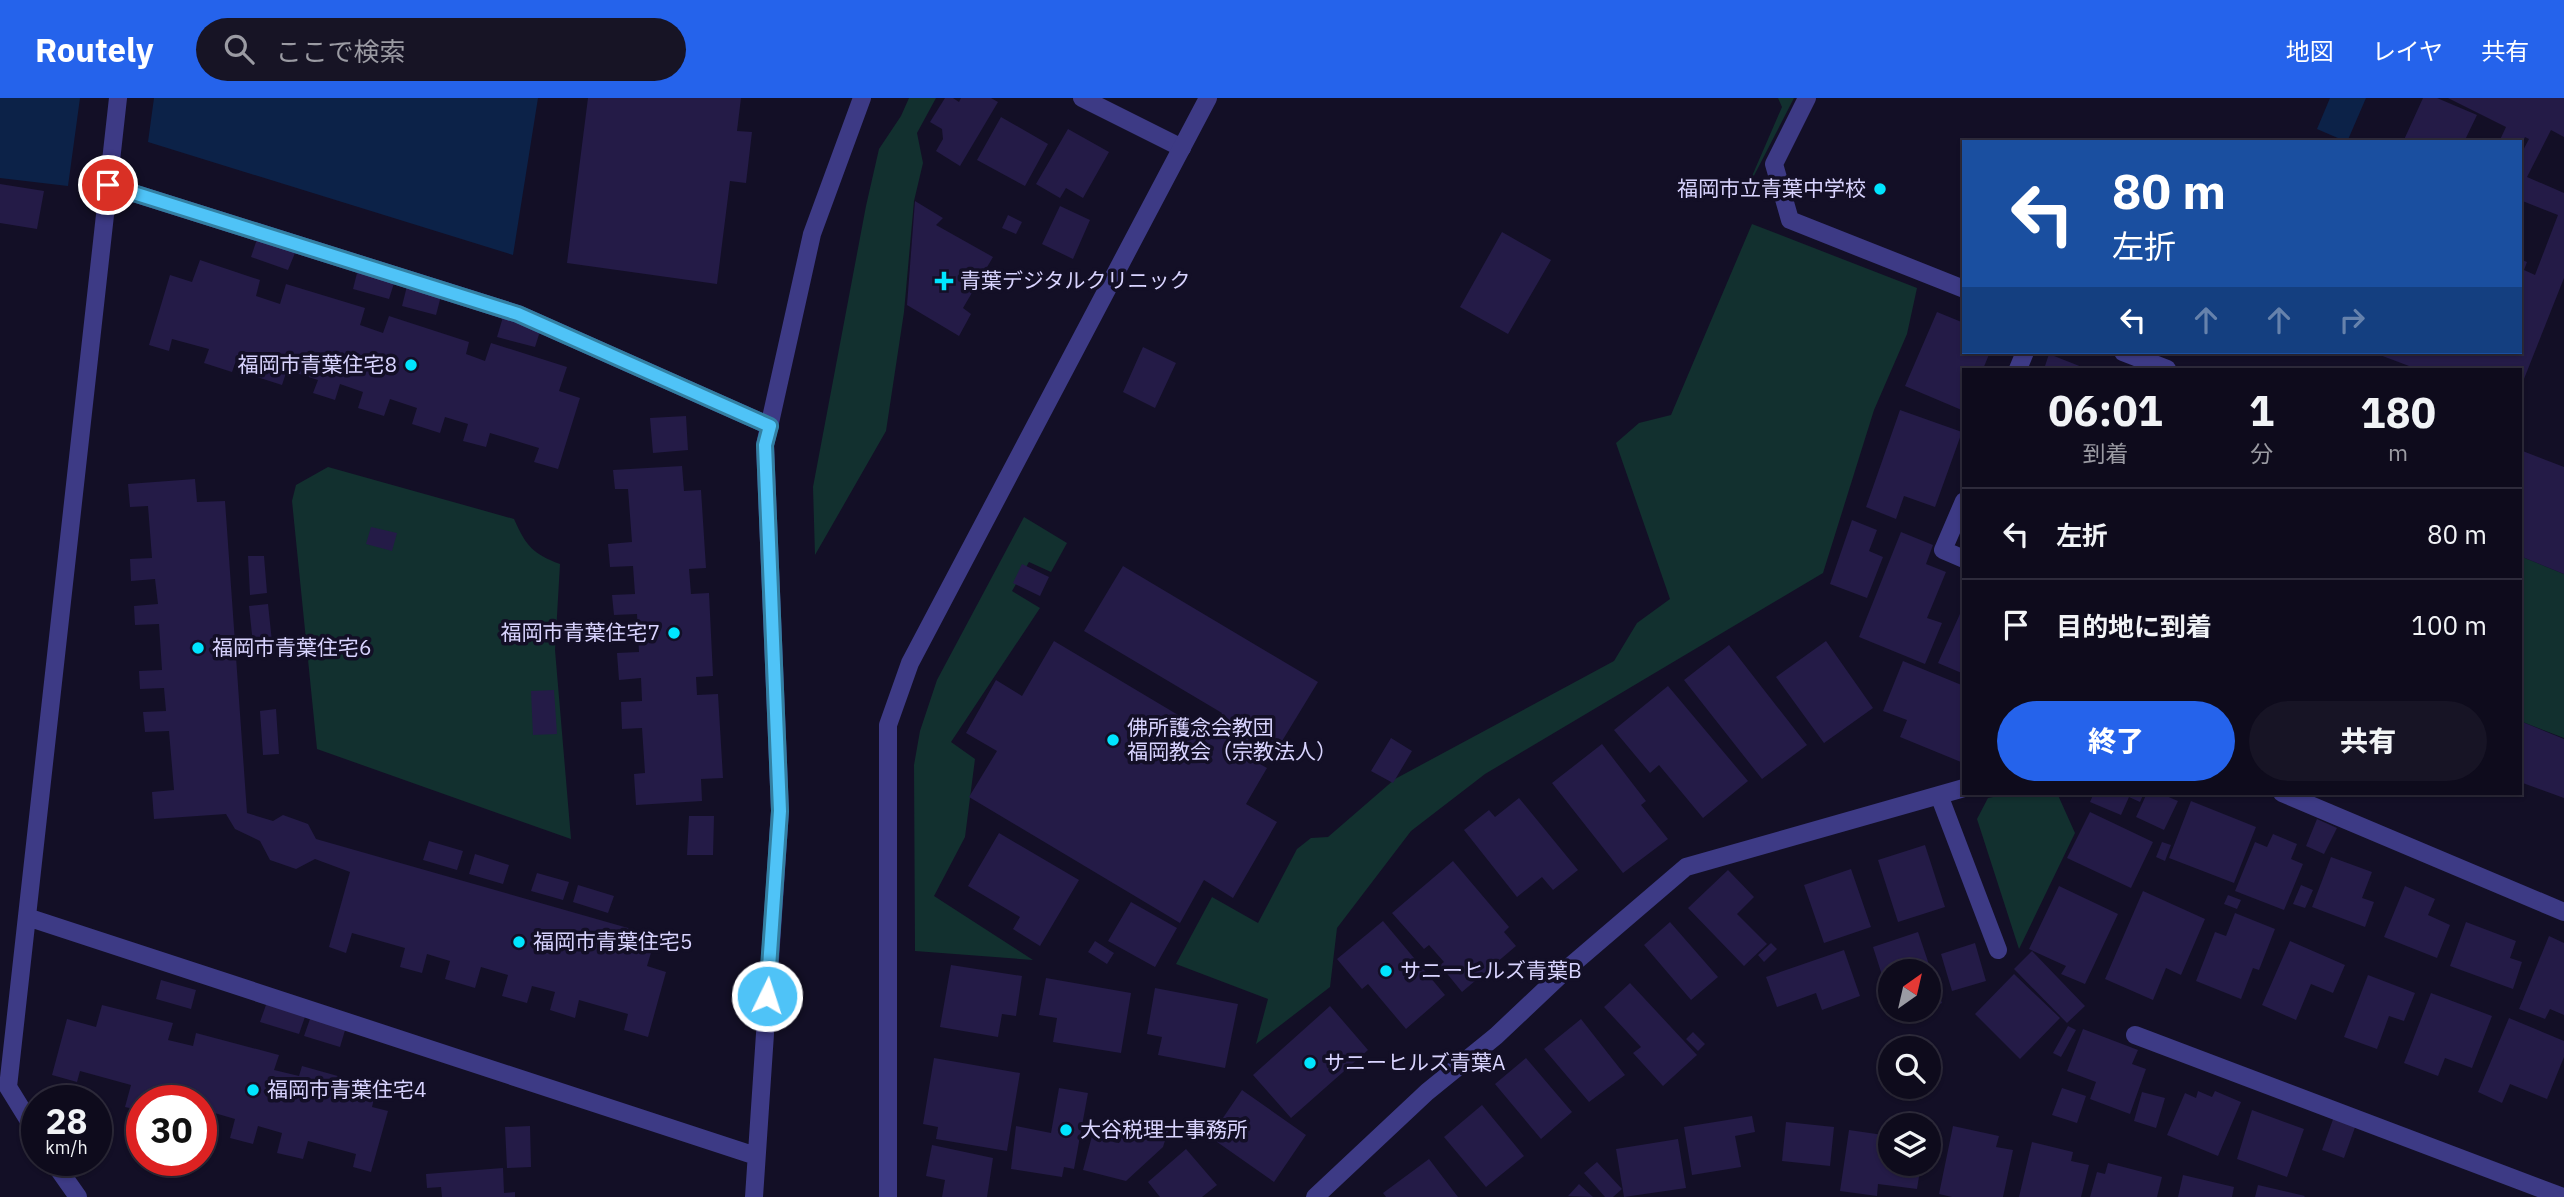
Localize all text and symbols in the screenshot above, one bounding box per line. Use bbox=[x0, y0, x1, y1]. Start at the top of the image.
search box bbox=[196, 18, 686, 81]
text: Routely bbox=[35, 28, 154, 71]
icon: search bbox=[220, 30, 258, 68]
text: ここで検索 bbox=[276, 34, 406, 68]
text: 地図 bbox=[2286, 35, 2334, 67]
text: レイヤ bbox=[2372, 35, 2443, 67]
text: 共有 bbox=[2481, 35, 2529, 67]
pin bbox=[78, 155, 138, 215]
text: 80 m bbox=[2112, 159, 2226, 222]
icon: arrive bbox=[89, 166, 127, 204]
icon: left bbox=[1997, 168, 2088, 259]
place label: 福岡市立青葉中学校 bbox=[1677, 174, 1866, 202]
marker: 福岡市立青葉中学校 bbox=[1872, 181, 1888, 197]
text: 左折 bbox=[2112, 225, 2176, 267]
place label: 青葉デジタルクリニック bbox=[960, 266, 1191, 294]
marker: 青葉デジタルクリニック bbox=[934, 271, 954, 291]
icon: left bbox=[2114, 301, 2152, 339]
icon: ahead bbox=[2187, 301, 2225, 339]
icon: ahead bbox=[2260, 301, 2298, 339]
icon: right bbox=[2333, 301, 2371, 339]
place label: 福岡市青葉住宅8 bbox=[237, 350, 397, 378]
marker: 福岡市青葉住宅8 bbox=[403, 357, 419, 373]
text: 06:01 bbox=[2048, 383, 2163, 438]
text: 1 bbox=[2249, 383, 2274, 438]
text: 180 bbox=[2360, 385, 2436, 440]
text: m bbox=[2388, 437, 2408, 467]
text: 到着 bbox=[2082, 438, 2128, 468]
text: 分 bbox=[2250, 438, 2273, 468]
icon: left bbox=[1997, 515, 2035, 553]
text: 80 m bbox=[2427, 517, 2487, 551]
text: 左折 bbox=[2056, 518, 2108, 552]
icon: arrive bbox=[1997, 606, 2035, 644]
text: 100 m bbox=[2411, 608, 2487, 642]
text: 目的地に到着 bbox=[2056, 609, 2212, 643]
place label: 福岡市青葉住宅7 bbox=[500, 618, 660, 646]
marker: 福岡市青葉住宅7 bbox=[666, 625, 682, 641]
place label: 福岡市青葉住宅6 bbox=[212, 633, 372, 661]
marker: 福岡市青葉住宅6 bbox=[190, 640, 206, 656]
button: 終了 bbox=[1997, 701, 2235, 781]
button: 共有 bbox=[2249, 701, 2487, 781]
place label: 佛所護念会教団 福岡教会（宗教法人） bbox=[1127, 713, 1337, 765]
marker: 佛所護念会教団 福岡教会（宗教法人） bbox=[1105, 732, 1121, 748]
place label: 福岡市青葉住宅5 bbox=[533, 927, 693, 955]
marker: 福岡市青葉住宅5 bbox=[511, 934, 527, 950]
place label: サニーヒルズ青葉B bbox=[1400, 956, 1582, 984]
position arrow bbox=[730, 959, 804, 1033]
north arrow bbox=[1878, 959, 1941, 1022]
map controls bbox=[1878, 959, 1941, 1176]
marker: サニーヒルズ青葉B bbox=[1378, 963, 1394, 979]
button: search bbox=[1878, 1036, 1941, 1099]
place label: サニーヒルズ青葉A bbox=[1324, 1048, 1505, 1076]
marker: サニーヒルズ青葉A bbox=[1302, 1055, 1318, 1071]
place label: 福岡市青葉住宅4 bbox=[267, 1075, 427, 1103]
marker: 福岡市青葉住宅4 bbox=[245, 1082, 261, 1098]
speed limit sign: 30 bbox=[126, 1085, 217, 1176]
text: 28 bbox=[45, 1098, 88, 1144]
button: layers bbox=[1878, 1113, 1941, 1176]
place label: 大谷税理士事務所 bbox=[1080, 1115, 1248, 1143]
marker: 大谷税理士事務所 bbox=[1058, 1122, 1074, 1138]
text: km/h bbox=[45, 1136, 88, 1159]

